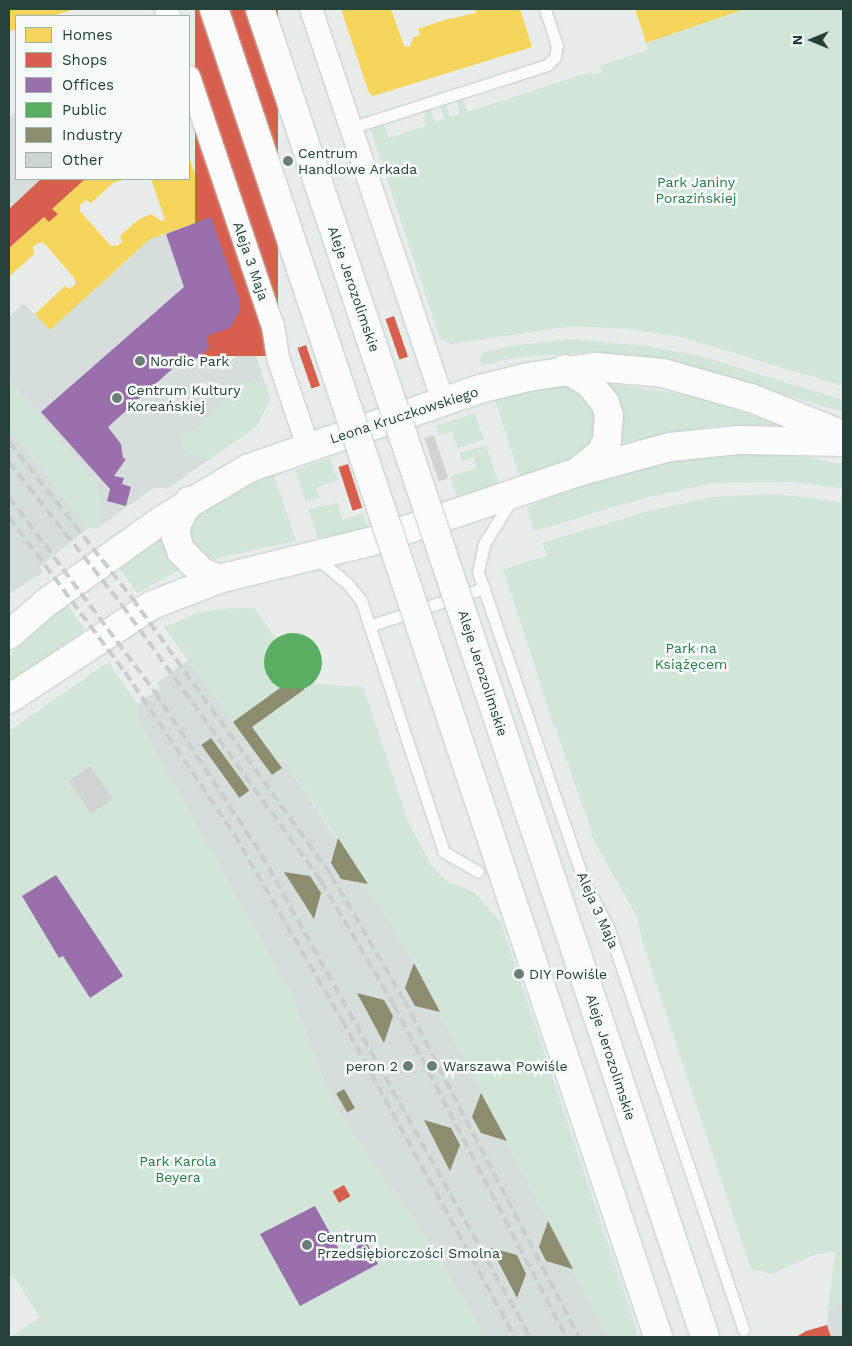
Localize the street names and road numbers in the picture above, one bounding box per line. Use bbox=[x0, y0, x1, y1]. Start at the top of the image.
street label: Aleja 3 Maja bbox=[230, 219, 272, 303]
street label: Aleje Jerozolimskie bbox=[325, 224, 383, 354]
street label: Leona Kruczkowskiego bbox=[328, 383, 480, 447]
street label: Aleje Jerozolimskie bbox=[455, 608, 511, 738]
street label: Aleja 3 Maja bbox=[574, 869, 622, 951]
street label: Aleje Jerozolimskie bbox=[583, 992, 639, 1122]

